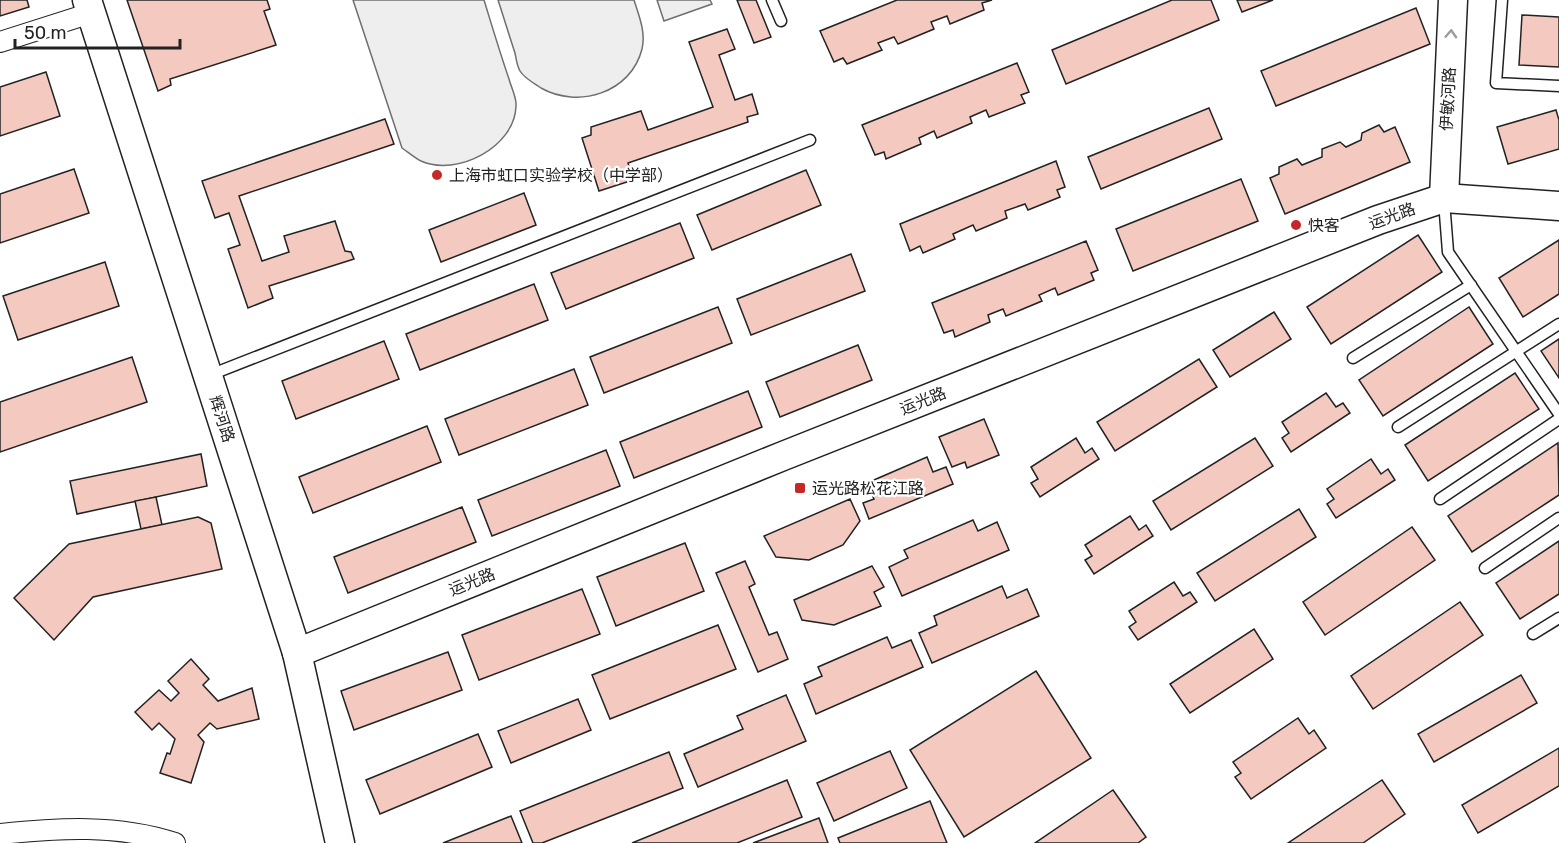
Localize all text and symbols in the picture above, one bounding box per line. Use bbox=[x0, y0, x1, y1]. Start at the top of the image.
scale bar bbox=[15, 12, 180, 50]
text: 50 m bbox=[24, 22, 67, 44]
one-way arrow bbox=[1445, 30, 1458, 39]
street label: 伊敏河路 bbox=[1437, 67, 1459, 131]
place label: 上海市虹口实验学校（中学部） bbox=[449, 166, 673, 185]
marker: 上海市虹口实验学校（中学部） bbox=[430, 168, 444, 182]
street label: 运光路 bbox=[1366, 199, 1418, 233]
place label: 快客 bbox=[1308, 216, 1340, 235]
marker: 快客 bbox=[1289, 218, 1303, 232]
street label: 运光路 bbox=[897, 383, 949, 419]
street label: 辉河路 bbox=[206, 393, 238, 445]
place label: 运光路松花江路 bbox=[812, 479, 924, 498]
marker: 运光路松花江路 bbox=[793, 481, 807, 495]
street label: 运光路 bbox=[446, 564, 498, 600]

